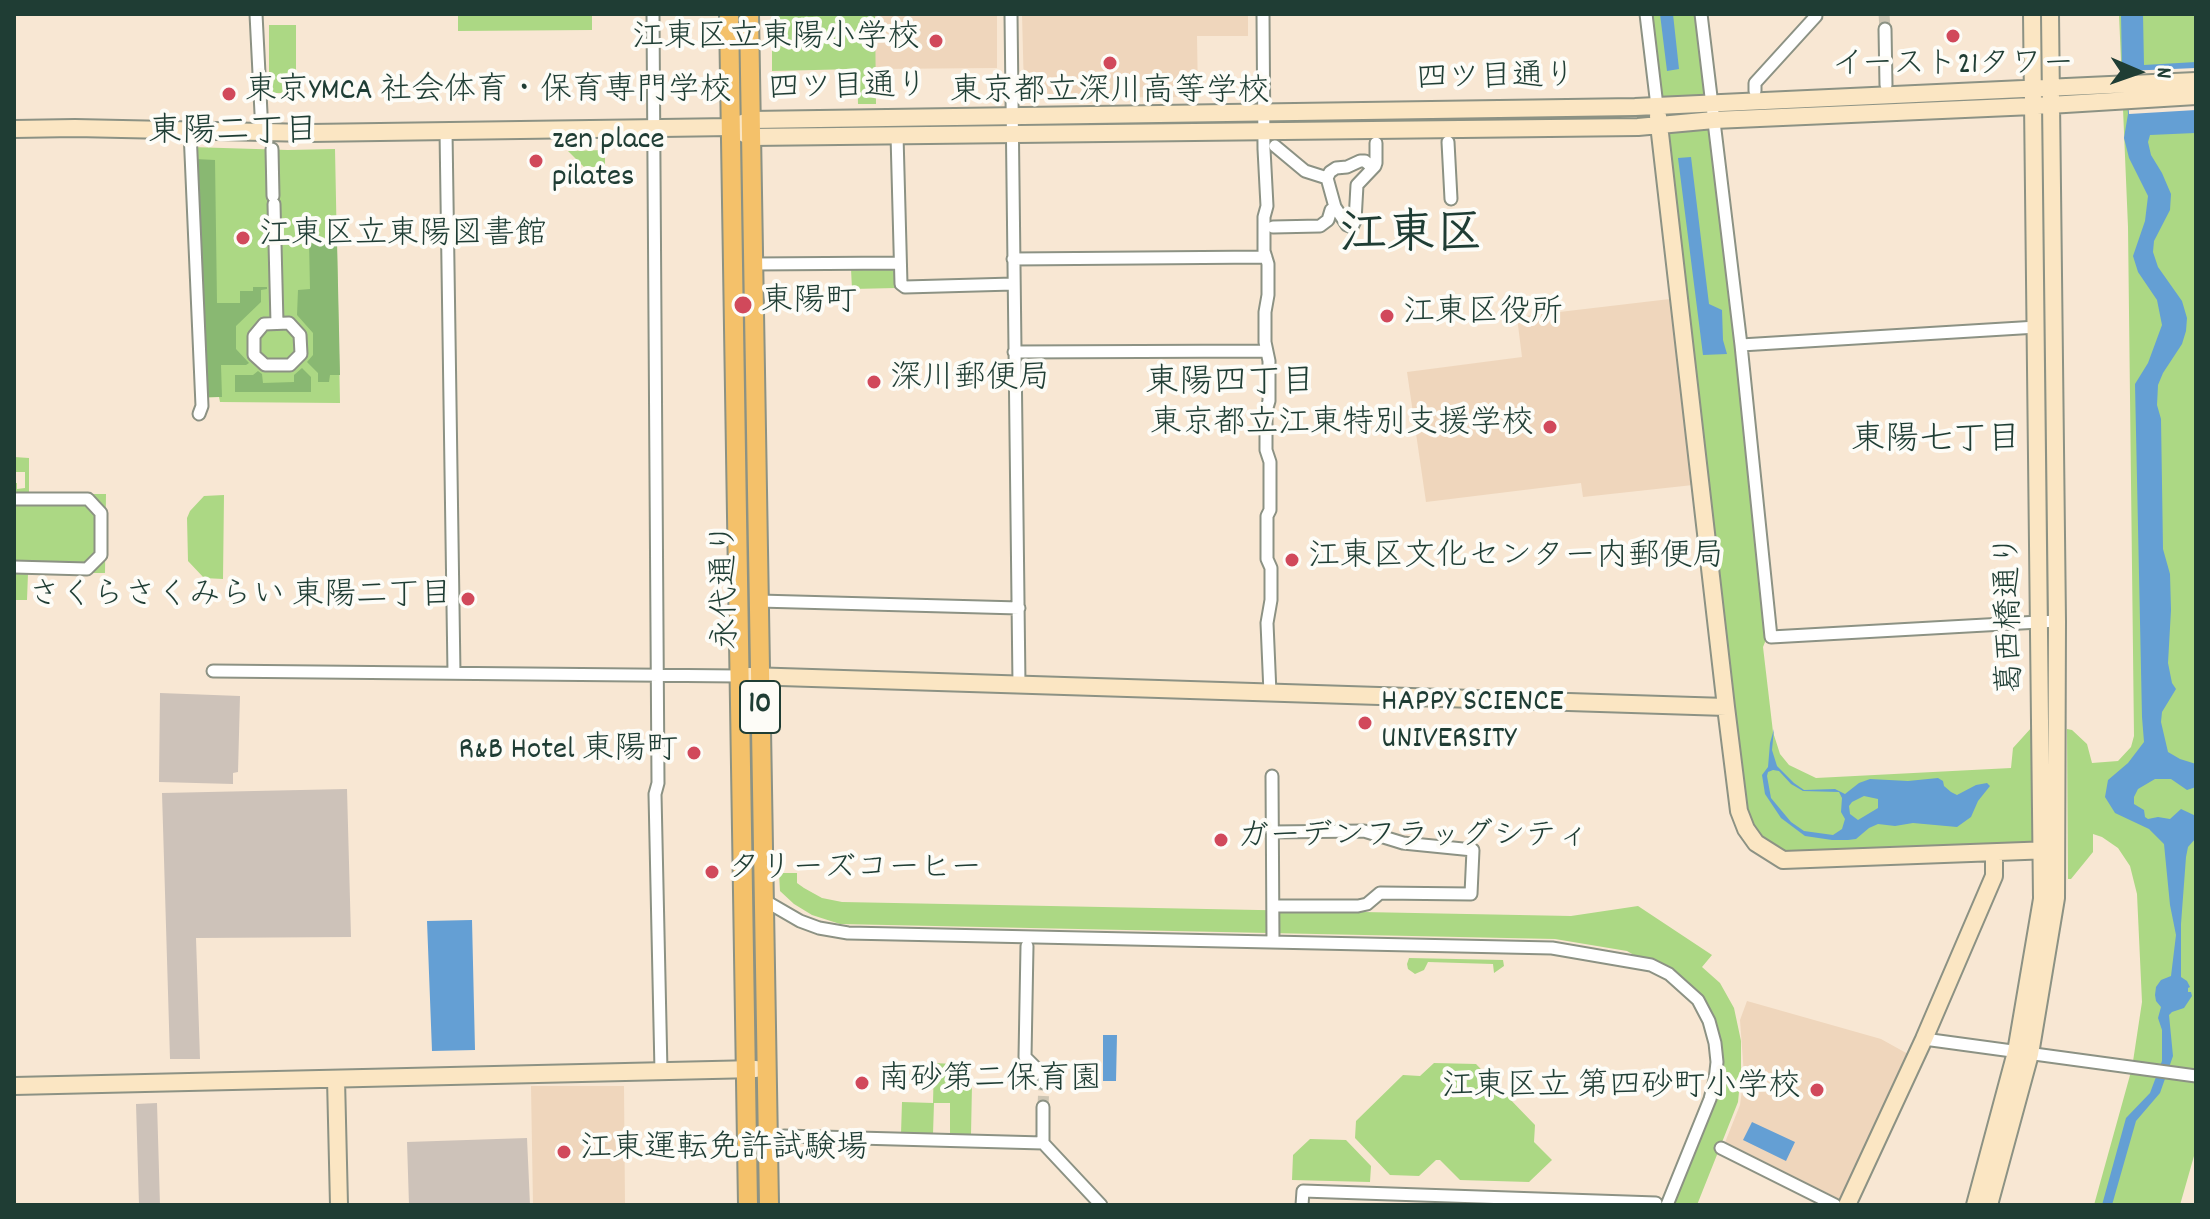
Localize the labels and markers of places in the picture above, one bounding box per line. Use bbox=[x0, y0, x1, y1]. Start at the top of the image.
place label: 江東区立東陽小学校 bbox=[632, 22, 920, 60]
marker: イースト21タワー bbox=[1944, 27, 1962, 45]
marker: 江東区立東陽小学校 bbox=[927, 32, 945, 50]
place label: イースト21タワー bbox=[1832, 49, 2074, 87]
marker: 東京都立深川高等学校 bbox=[1101, 54, 1119, 72]
place label: 東京YMCA 社会体育・保育専門学校 bbox=[245, 75, 732, 113]
place label: 東京都立深川高等学校 bbox=[950, 76, 1270, 114]
marker: 東京YMCA 社会体育・保育専門学校 bbox=[220, 85, 238, 103]
place label: zen place pilates bbox=[552, 124, 665, 199]
marker: zen place pilates bbox=[527, 152, 545, 170]
place label: 江東区立東陽図書館 bbox=[259, 219, 547, 257]
marker: 江東区立東陽図書館 bbox=[234, 229, 252, 247]
place label: 東陽町 bbox=[761, 286, 857, 324]
marker: 東陽町 bbox=[732, 294, 754, 316]
place label: 江東区役所 bbox=[1403, 297, 1563, 335]
marker: 江東区役所 bbox=[1378, 307, 1396, 325]
place label: 深川郵便局 bbox=[890, 363, 1050, 401]
marker: 深川郵便局 bbox=[865, 373, 883, 391]
place label: 東京都立江東特別支援学校 bbox=[1150, 408, 1534, 446]
marker: 東京都立江東特別支援学校 bbox=[1541, 418, 1559, 436]
place label: 江東区文化センター内郵便局 bbox=[1308, 541, 1724, 579]
marker: 江東区文化センター内郵便局 bbox=[1283, 551, 1301, 569]
place label: さくらさくみらい 東陽二丁目 bbox=[29, 580, 452, 618]
marker: さくらさくみらい 東陽二丁目 bbox=[459, 590, 477, 608]
place label: HAPPY SCIENCE UNIVERSITY bbox=[1381, 686, 1563, 761]
marker: HAPPY SCIENCE UNIVERSITY bbox=[1356, 714, 1374, 732]
place label: R&B Hotel 東陽町 bbox=[458, 734, 678, 772]
marker: R&B Hotel 東陽町 bbox=[685, 744, 703, 762]
place label: ガーデンフラッグシティ bbox=[1237, 821, 1589, 859]
marker: ガーデンフラッグシティ bbox=[1212, 831, 1230, 849]
place label: タリーズコーヒー bbox=[728, 853, 982, 891]
marker: タリーズコーヒー bbox=[703, 863, 721, 881]
place label: 南砂第二保育園 bbox=[878, 1064, 1102, 1102]
place label: 江東区立 第四砂町小学校 bbox=[1442, 1071, 1801, 1109]
marker: 南砂第二保育園 bbox=[853, 1074, 871, 1092]
marker: 江東区立 第四砂町小学校 bbox=[1808, 1081, 1826, 1099]
place label: 江東運転免許試験場 bbox=[580, 1133, 868, 1171]
marker: 江東運転免許試験場 bbox=[555, 1143, 573, 1161]

